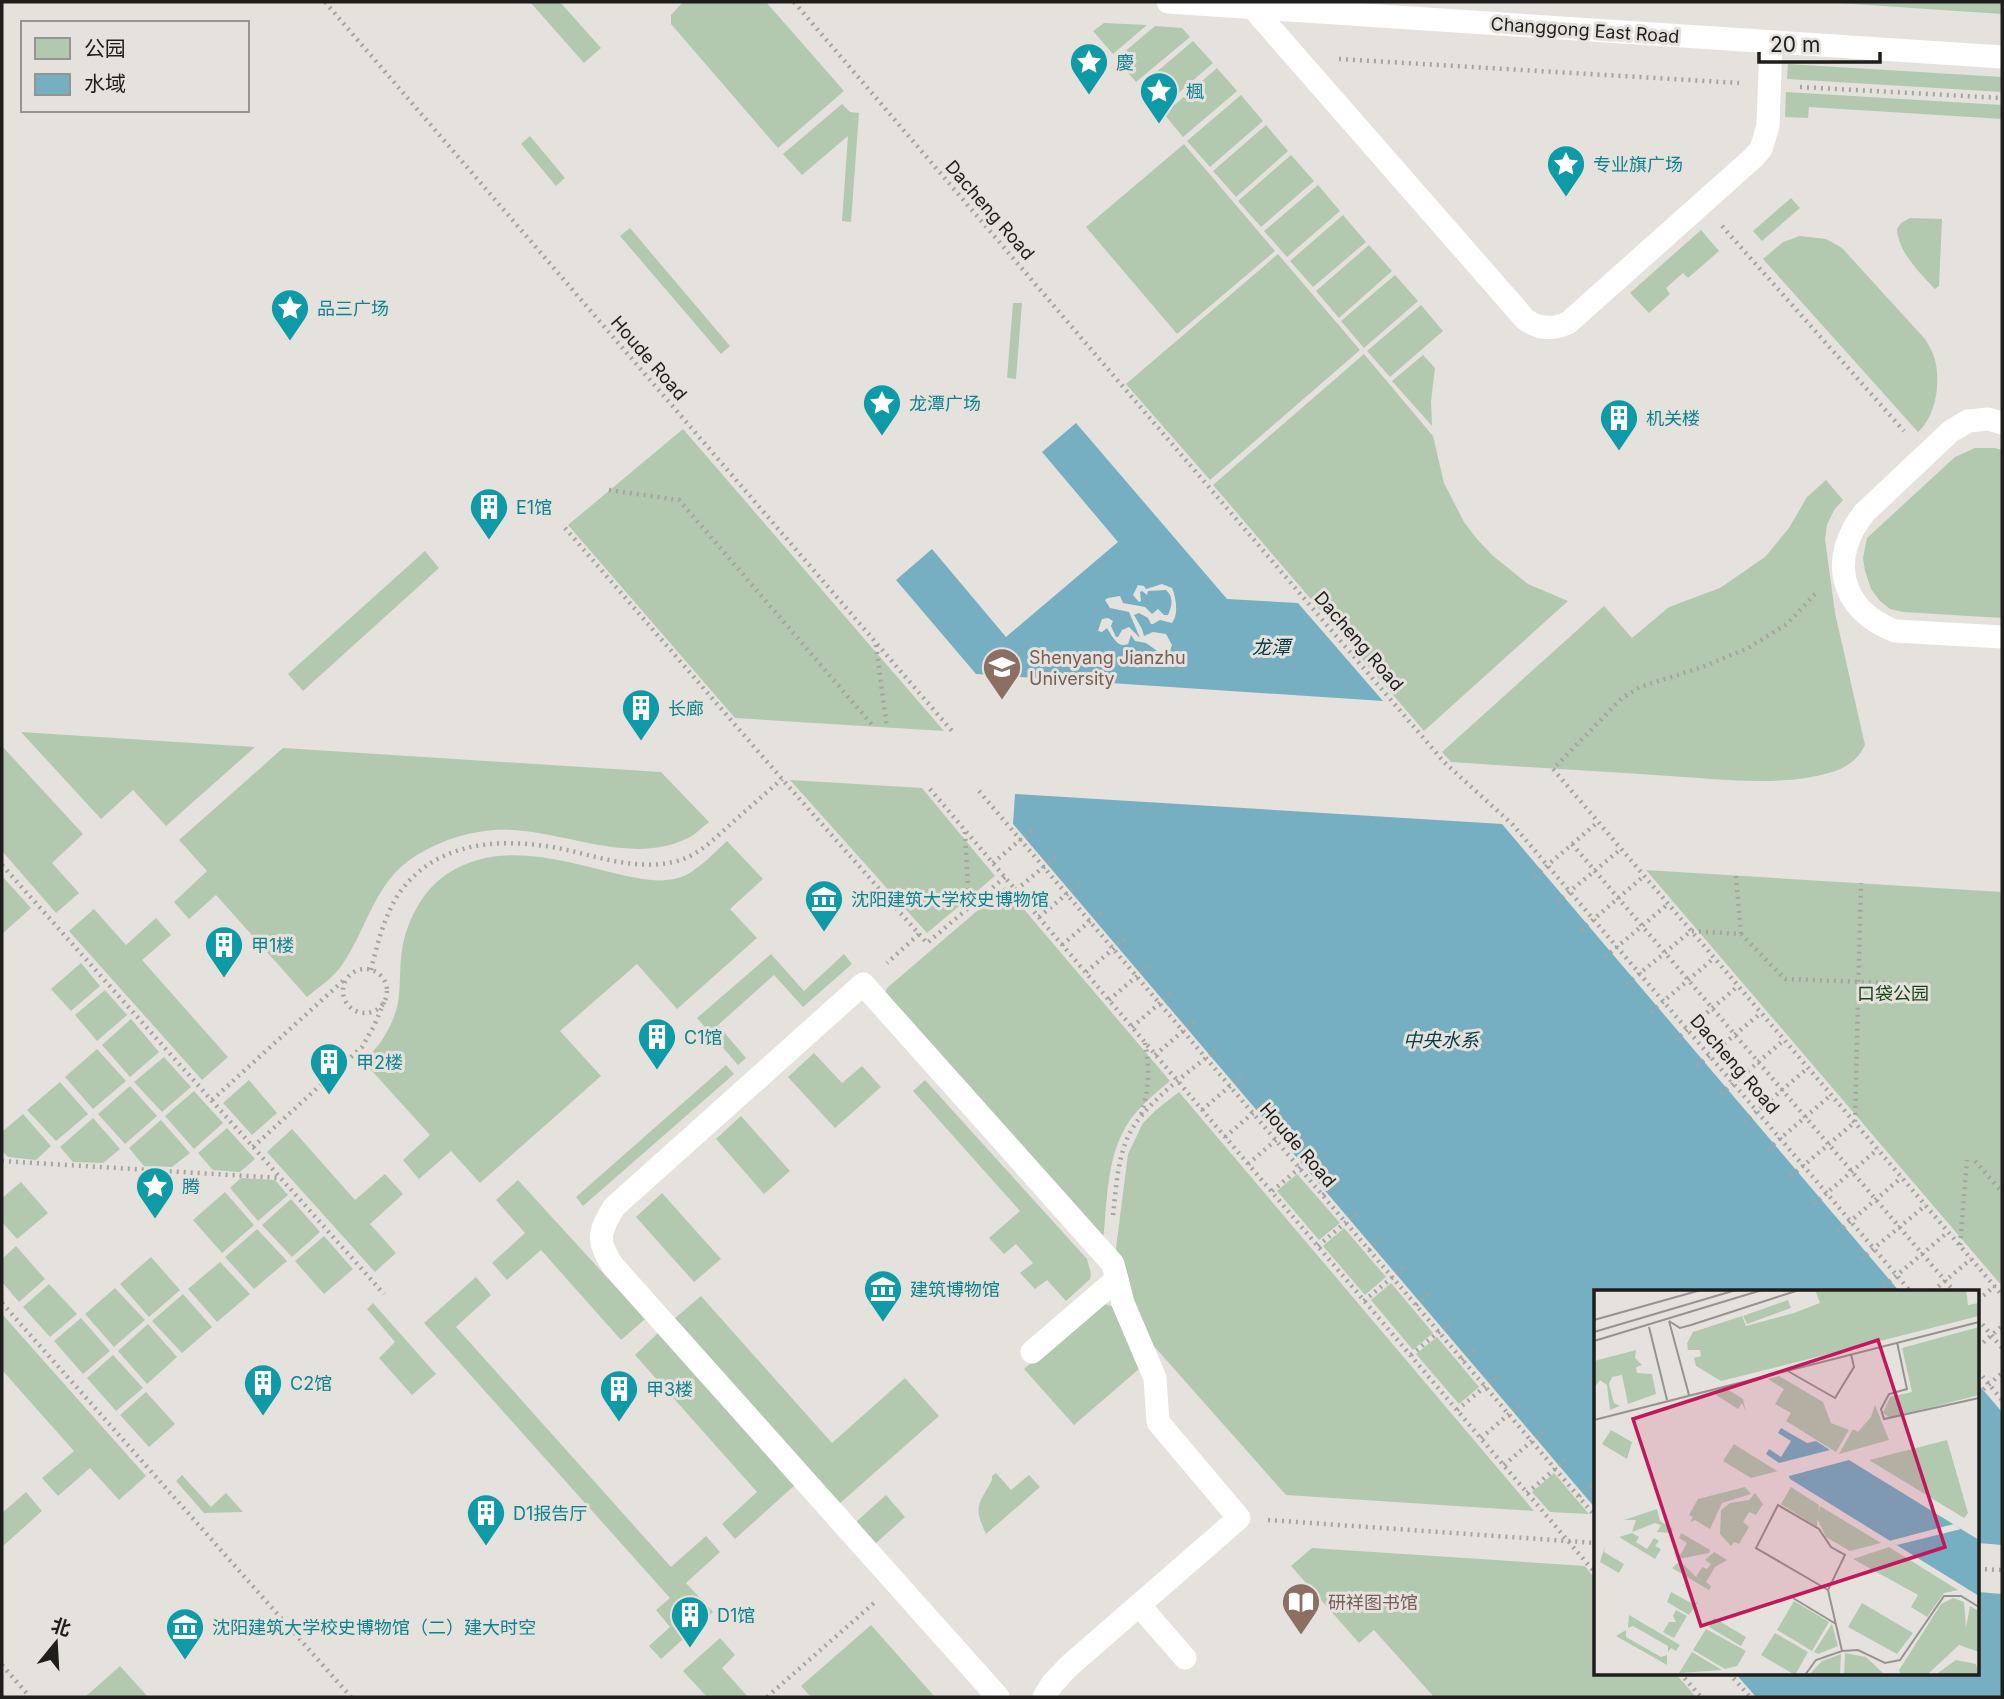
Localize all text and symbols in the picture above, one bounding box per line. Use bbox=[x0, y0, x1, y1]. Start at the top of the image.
street label: Changgong East Road bbox=[1490, 13, 1680, 47]
legend bbox=[21, 21, 248, 112]
scale bar bbox=[1759, 21, 1880, 65]
text: 20 m bbox=[1770, 32, 1820, 57]
text: 公园 bbox=[84, 36, 126, 61]
place icon: 慶 bbox=[1068, 41, 1110, 96]
place label: 慶 bbox=[1116, 52, 1134, 73]
place icon: 楓 bbox=[1138, 70, 1180, 125]
text: 水域 bbox=[84, 71, 126, 96]
place label: 楓 bbox=[1186, 81, 1204, 102]
place icon: 专业旗广场 bbox=[1545, 143, 1587, 198]
place label: 专业旗广场 bbox=[1593, 154, 1683, 175]
street label: Dacheng Road bbox=[941, 156, 1039, 264]
place icon: 品三广场 bbox=[269, 287, 311, 342]
place label: 品三广场 bbox=[317, 298, 389, 319]
street label: Houde Road bbox=[607, 312, 691, 404]
place icon: 龙潭广场 bbox=[861, 382, 903, 437]
place label: 龙潭广场 bbox=[909, 393, 981, 414]
building icon: 机关楼 bbox=[1598, 397, 1640, 452]
place label: 机关楼 bbox=[1646, 408, 1700, 429]
building icon: E1馆 bbox=[468, 486, 510, 541]
place label: E1馆 bbox=[516, 497, 552, 518]
street label: Dacheng Road bbox=[1310, 587, 1408, 695]
water label: 龙潭 bbox=[1252, 636, 1293, 659]
school or university icon: Shenyang Jianzhu University bbox=[981, 646, 1023, 701]
place label: Shenyang Jianzhu University bbox=[1029, 647, 1186, 689]
building icon: 长廊 bbox=[620, 687, 662, 742]
place label: 长廊 bbox=[668, 698, 704, 719]
museum icon: 沈阳建筑大学校史博物馆 bbox=[803, 878, 845, 933]
place label: 沈阳建筑大学校史博物馆 bbox=[851, 889, 1049, 910]
building icon: 甲1楼 bbox=[203, 924, 245, 979]
place label: 甲1楼 bbox=[251, 935, 294, 956]
park label: 口袋公园 bbox=[1857, 983, 1929, 1004]
street label: Dacheng Road bbox=[1686, 1010, 1784, 1118]
building icon: C1馆 bbox=[636, 1016, 678, 1071]
place label: C1馆 bbox=[684, 1027, 722, 1048]
water label: 中央水系 bbox=[1403, 1029, 1480, 1052]
building icon: 甲2楼 bbox=[308, 1041, 350, 1096]
place label: 甲2楼 bbox=[356, 1052, 403, 1073]
street label: Houde Road bbox=[1256, 1099, 1340, 1191]
place icon: 腾 bbox=[134, 1165, 176, 1220]
place label: 腾 bbox=[182, 1176, 200, 1197]
museum icon: 建筑博物馆 bbox=[862, 1268, 904, 1323]
place label: 建筑博物馆 bbox=[910, 1279, 1000, 1300]
inset map bbox=[1594, 1290, 1980, 1674]
building icon: C2馆 bbox=[242, 1362, 284, 1417]
building icon: 甲3楼 bbox=[598, 1368, 640, 1423]
place label: C2馆 bbox=[290, 1373, 332, 1394]
place label: 甲3楼 bbox=[646, 1379, 693, 1400]
building icon: D1报告厅 bbox=[465, 1492, 507, 1547]
place label: D1报告厅 bbox=[513, 1503, 587, 1524]
library icon: 研祥图书馆 bbox=[1280, 1581, 1322, 1636]
place label: 研祥图书馆 bbox=[1328, 1592, 1418, 1613]
building icon: D1馆 bbox=[669, 1594, 711, 1649]
place label: D1馆 bbox=[717, 1605, 755, 1626]
museum icon: 沈阳建筑大学校史博物馆（二）建大时空 bbox=[164, 1606, 206, 1661]
north arrow bbox=[21, 1608, 91, 1678]
text: 北 bbox=[49, 1613, 74, 1641]
place label: 沈阳建筑大学校史博物馆（二）建大时空 bbox=[212, 1617, 536, 1638]

